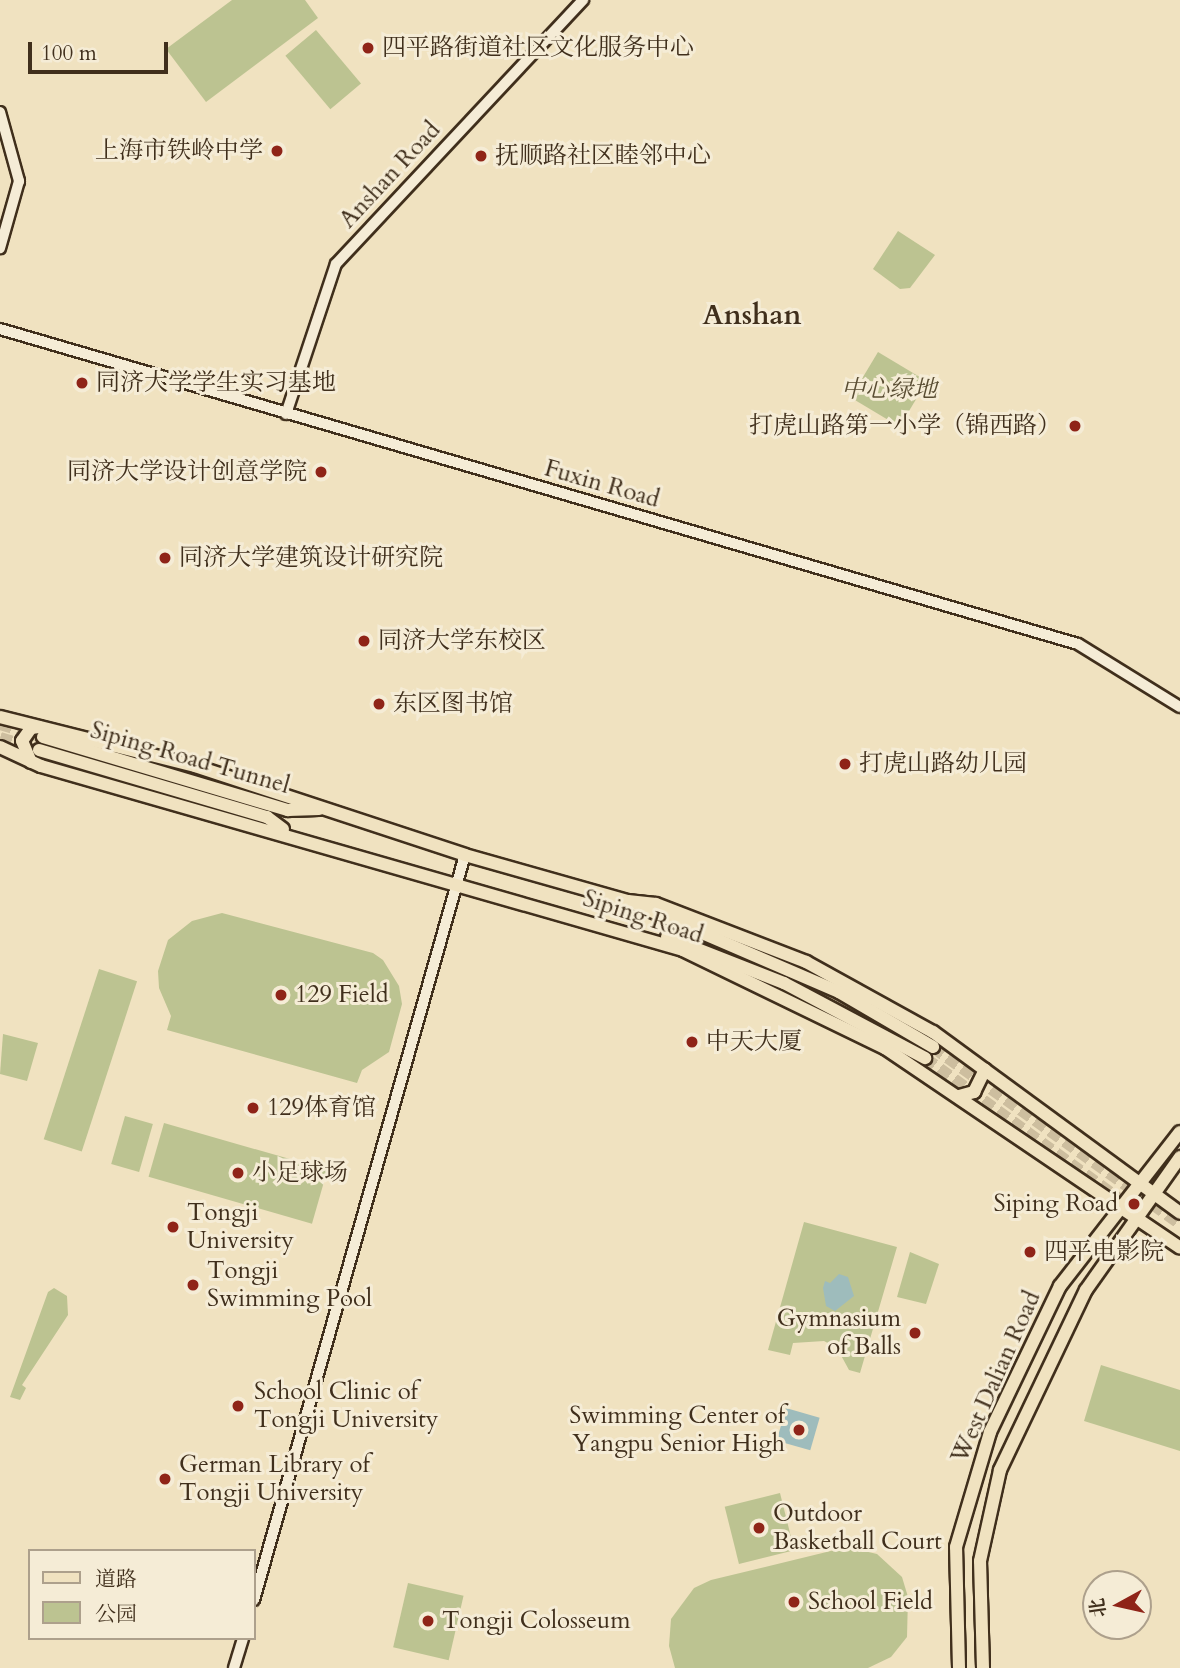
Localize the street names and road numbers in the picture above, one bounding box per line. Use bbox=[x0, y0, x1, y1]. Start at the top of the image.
street label: Anshan Road bbox=[333, 116, 447, 234]
street label: Fuxin Road bbox=[541, 454, 663, 514]
street label: Siping Road Tunnel bbox=[87, 716, 293, 800]
street label: Siping Road bbox=[579, 884, 707, 950]
street label: West Dalian Road bbox=[945, 1286, 1047, 1468]

